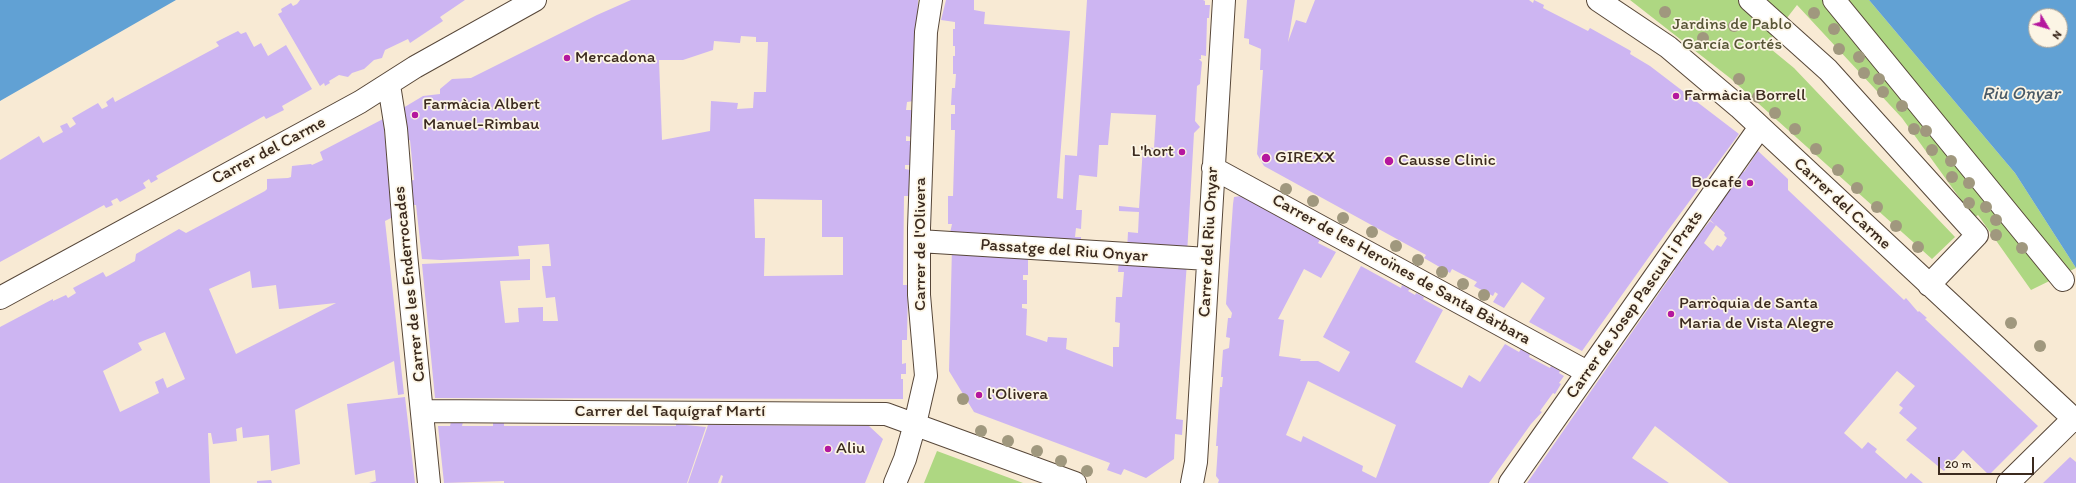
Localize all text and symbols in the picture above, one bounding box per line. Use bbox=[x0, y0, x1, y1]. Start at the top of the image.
north arrow bbox=[2028, 8, 2068, 48]
park label: Jardins de Pablo García Cortés bbox=[1672, 15, 1792, 55]
text: N bbox=[2050, 28, 2064, 42]
place label: Mercadona bbox=[575, 48, 656, 68]
marker: Mercadona bbox=[562, 53, 572, 63]
water label: Riu Onyar bbox=[1982, 83, 2060, 105]
place label: Farmàcia Borrell bbox=[1684, 86, 1806, 106]
marker: Farmàcia Borrell bbox=[1671, 91, 1681, 101]
place label: Farmàcia Albert Manuel-Rimbau bbox=[423, 95, 540, 135]
marker: Farmàcia Albert Manuel-Rimbau bbox=[410, 110, 420, 120]
street label: Carrer del Carme bbox=[209, 112, 329, 190]
place label: L'hort bbox=[1132, 142, 1174, 162]
marker: L'hort bbox=[1177, 147, 1187, 157]
place label: GIREXX bbox=[1275, 148, 1335, 168]
place label: Causse Clinic bbox=[1398, 151, 1496, 171]
marker: GIREXX bbox=[1260, 152, 1272, 164]
street label: Carrer del Carme bbox=[1789, 154, 1895, 254]
marker: Causse Clinic bbox=[1383, 155, 1395, 167]
street label: Carrer del Riu Onyar bbox=[1195, 166, 1223, 318]
place label: Bocafe bbox=[1691, 173, 1742, 193]
street label: Carrer de l'Olivera bbox=[911, 177, 931, 311]
marker: Bocafe bbox=[1745, 178, 1755, 188]
street label: Carrer de les Enderrocades bbox=[390, 185, 430, 383]
street label: Carrer de les Heroïnes de Santa Bàrbara bbox=[1268, 190, 1534, 350]
street label: Carrer de Josep Pascual i Prats bbox=[1562, 207, 1708, 403]
street label: Passatge del Riu Onyar bbox=[980, 235, 1148, 267]
place label: Parròquia de Santa Maria de Vista Alegre bbox=[1679, 294, 1834, 334]
marker: Parròquia de Santa Maria de Vista Alegre bbox=[1666, 309, 1676, 319]
place label: l'Olivera bbox=[987, 385, 1048, 405]
marker: l'Olivera bbox=[974, 390, 984, 400]
street label: Carrer del Taquígraf Martí bbox=[575, 402, 765, 422]
place label: Aliu bbox=[836, 439, 865, 459]
marker: Aliu bbox=[823, 444, 833, 454]
scale bar bbox=[1940, 449, 2036, 475]
text: 20 m bbox=[1945, 457, 1972, 471]

